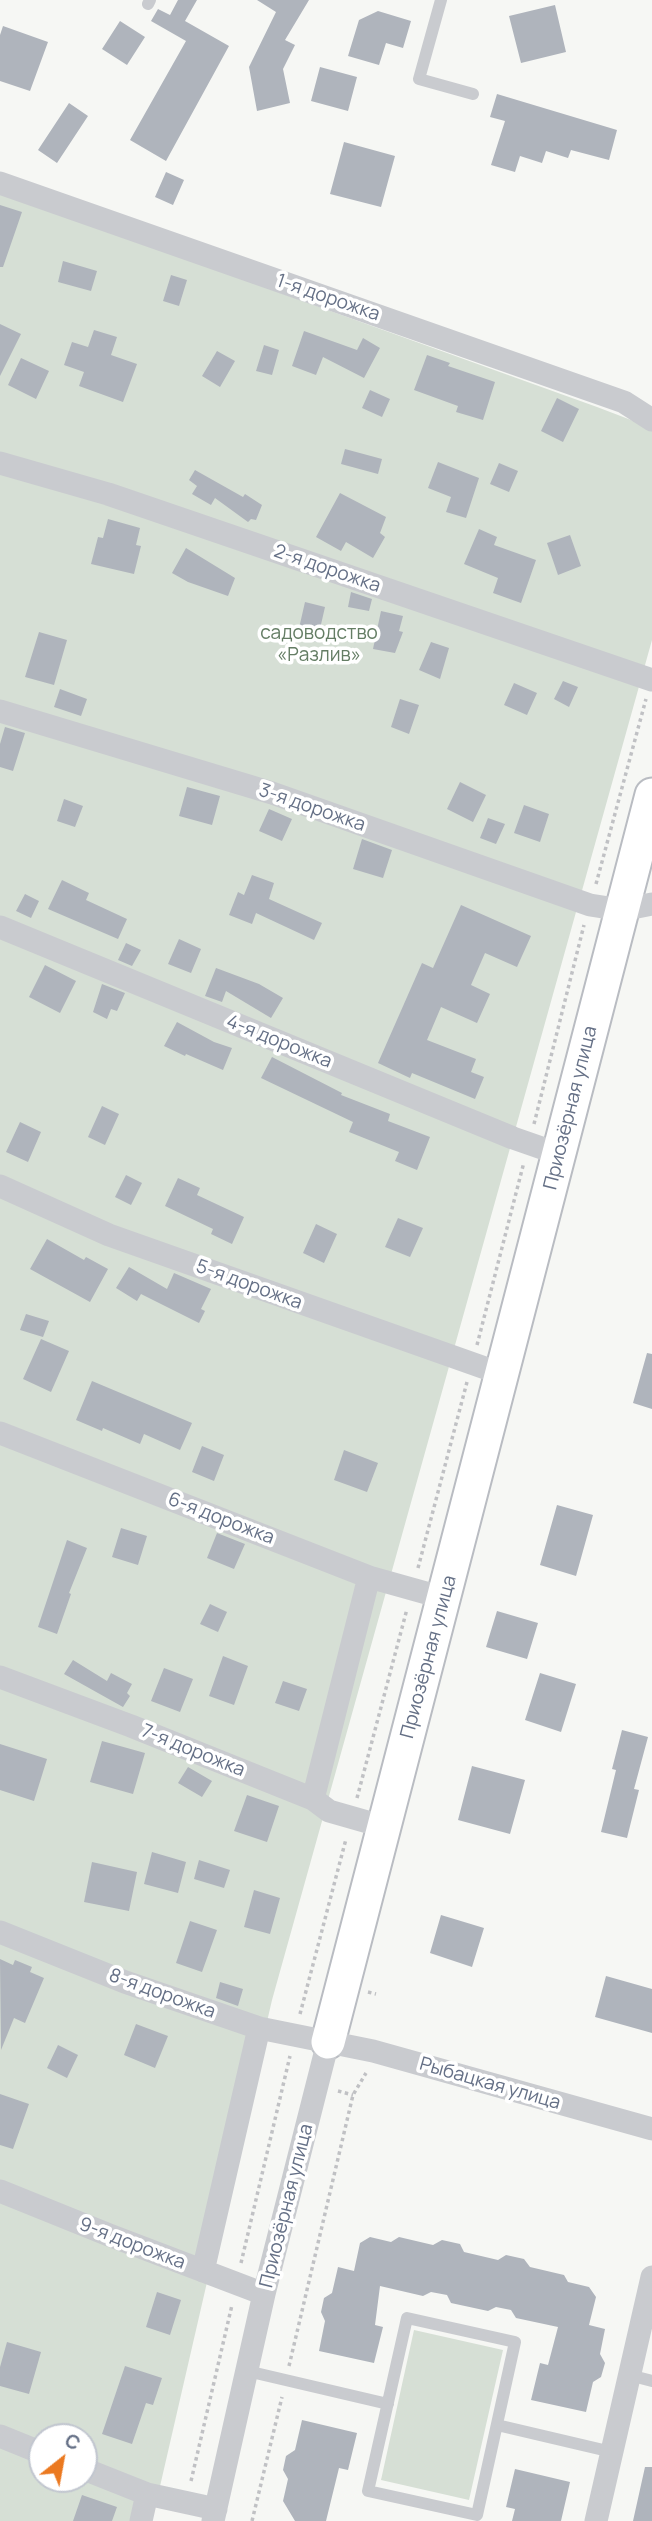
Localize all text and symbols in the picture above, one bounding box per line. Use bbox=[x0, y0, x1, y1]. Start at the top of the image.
street label: 1-я дорожка bbox=[273, 270, 383, 326]
street label: 2-я дорожка bbox=[271, 540, 383, 598]
park label: садоводство «Разлив» bbox=[260, 623, 378, 667]
street label: 3-я дорожка bbox=[256, 779, 368, 837]
street label: 4-я дорожка bbox=[223, 1011, 335, 1073]
street label: Приозёрная улица bbox=[540, 1024, 602, 1192]
street label: 5-я дорожка bbox=[193, 1255, 305, 1315]
street label: 6-я дорожка bbox=[165, 1488, 277, 1550]
street label: Приозёрная улица bbox=[396, 1573, 462, 1741]
street label: 7-я дорожка bbox=[138, 1720, 248, 1782]
street label: 8-я дорожка bbox=[106, 1964, 218, 2024]
street label: Рыбацкая улица bbox=[417, 2053, 563, 2115]
street label: Приозёрная улица bbox=[256, 2122, 318, 2290]
street label: 9-я дорожка bbox=[76, 2213, 188, 2275]
north arrow bbox=[28, 2423, 98, 2493]
text: С bbox=[60, 2427, 85, 2456]

